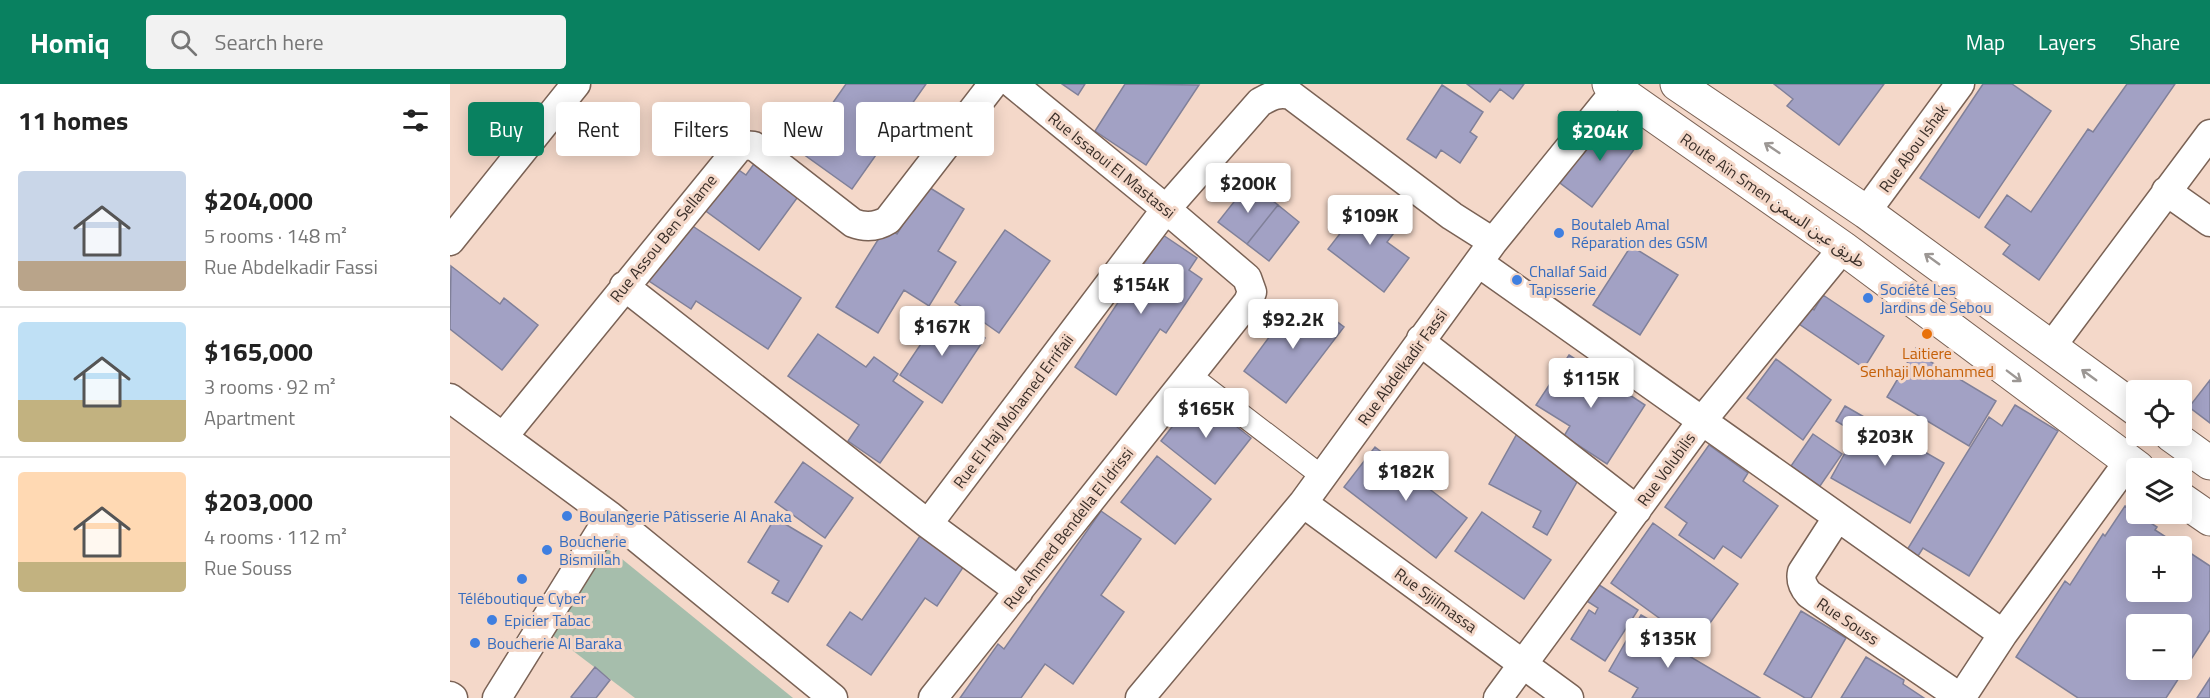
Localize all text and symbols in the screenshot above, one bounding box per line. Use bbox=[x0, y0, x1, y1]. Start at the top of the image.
search box bbox=[146, 15, 566, 69]
text: Homiq bbox=[30, 21, 110, 64]
text: Search here bbox=[215, 25, 324, 59]
icon: search bbox=[167, 26, 200, 59]
text: Map bbox=[1966, 26, 2005, 58]
text: Layers bbox=[2038, 26, 2096, 58]
text: Share bbox=[2129, 26, 2180, 58]
street label: Rue Abou Ishak bbox=[1873, 99, 1953, 197]
text: 11 homes bbox=[18, 101, 128, 140]
chip: Buy bbox=[468, 102, 544, 156]
chip: Rent bbox=[556, 102, 640, 156]
chip: Filters bbox=[652, 102, 750, 156]
chip: New bbox=[762, 102, 844, 156]
chip: Apartment bbox=[856, 102, 994, 156]
icon: filters bbox=[399, 104, 432, 137]
street label: Rue Issaoui El Mastassi bbox=[1043, 106, 1181, 224]
pin: $204K bbox=[1558, 111, 1642, 162]
text: $204K bbox=[1572, 115, 1628, 146]
street label: Route Aïn Smen طريق عين السمن bbox=[1676, 127, 1870, 273]
one-way arrow bbox=[1764, 142, 1780, 154]
pin: $200K bbox=[1206, 163, 1290, 214]
text: $200K bbox=[1220, 167, 1276, 198]
street label: Rue Assou Ben Sellame bbox=[604, 169, 722, 307]
text: $204,000 bbox=[204, 181, 313, 220]
icon: home bbox=[66, 195, 138, 267]
pin: $109K bbox=[1328, 195, 1412, 246]
text: $109K bbox=[1342, 199, 1398, 230]
place label: Boutaleb Amal Réparation des GSM bbox=[1571, 212, 1708, 254]
text: 5 rooms · 148 m² bbox=[204, 220, 347, 251]
marker: Boutaleb Amal Réparation des GSM bbox=[1552, 226, 1566, 240]
text: Rue Abdelkadir Fassi bbox=[204, 251, 378, 282]
one-way arrow bbox=[1924, 253, 1940, 265]
place label: Challaf Said Tapisserie bbox=[1529, 259, 1607, 301]
pin: $154K bbox=[1099, 264, 1183, 315]
text: $154K bbox=[1113, 268, 1169, 299]
marker: Challaf Said Tapisserie bbox=[1510, 273, 1524, 287]
place label: Société Les Jardins de Sebou bbox=[1880, 277, 1992, 319]
marker: Société Les Jardins de Sebou bbox=[1861, 291, 1875, 305]
pin: $92.2K bbox=[1244, 299, 1342, 350]
text: $92.2K bbox=[1262, 303, 1324, 334]
street label: Rue Abdelkadir Fassi bbox=[1351, 304, 1453, 430]
pin: $167K bbox=[900, 306, 984, 357]
text: $167K bbox=[914, 310, 970, 341]
marker: Laitiere Senhaji Mohammed bbox=[1920, 327, 1934, 341]
street label: Rue El Haj Mohamed Errifaii bbox=[947, 329, 1079, 493]
text: $165,000 bbox=[204, 332, 313, 371]
place label: Laitiere Senhaji Mohammed bbox=[1860, 341, 1994, 383]
icon: home bbox=[66, 346, 138, 418]
pin: $115K bbox=[1549, 358, 1633, 409]
text: $115K bbox=[1563, 362, 1619, 393]
one-way arrow bbox=[2081, 368, 2097, 381]
one-way arrow bbox=[2006, 369, 2022, 382]
text: 3 rooms · 92 m² bbox=[204, 371, 336, 402]
map controls bbox=[2126, 380, 2192, 680]
button: locate bbox=[2126, 380, 2192, 446]
pin: $165K bbox=[1164, 388, 1248, 439]
text: $165K bbox=[1178, 392, 1234, 423]
text: Apartment bbox=[204, 402, 295, 433]
pin: $203K bbox=[1843, 416, 1927, 467]
text: $203K bbox=[1857, 420, 1913, 451]
street label: Rue Volubilis bbox=[1631, 427, 1701, 511]
street label: Rue Ahmed Bendella El Idrissi bbox=[997, 442, 1139, 614]
pin: $182K bbox=[1364, 451, 1448, 502]
text: $182K bbox=[1378, 455, 1434, 486]
button: layers bbox=[2126, 458, 2192, 524]
text: $203,000 bbox=[204, 482, 313, 521]
icon: home bbox=[66, 496, 138, 568]
place label: Boulangerie Pâtisserie Al Anaka bbox=[579, 504, 792, 528]
marker: Boulangerie Pâtisserie Al Anaka bbox=[560, 509, 574, 523]
text: 4 rooms · 112 m² bbox=[204, 521, 347, 552]
place label: Boucherie Bismillah bbox=[559, 529, 627, 571]
button: + bbox=[2126, 536, 2192, 602]
marker: Boucherie Bismillah bbox=[540, 543, 554, 557]
text: Rue Souss bbox=[204, 552, 292, 583]
street label: Rue Sijilmassa bbox=[1390, 562, 1482, 638]
marker: Téléboutique Cyber bbox=[515, 572, 529, 586]
place label: Téléboutique Cyber bbox=[458, 586, 586, 610]
street label: Rue Souss bbox=[1812, 591, 1884, 651]
place label: Epicier Tabac bbox=[504, 608, 591, 632]
marker: Epicier Tabac bbox=[485, 613, 499, 627]
button: − bbox=[2126, 614, 2192, 680]
pin: $135K bbox=[1626, 618, 1710, 669]
text: $135K bbox=[1640, 622, 1696, 653]
place label: Boucherie Al Baraka bbox=[487, 631, 622, 655]
marker: Boucherie Al Baraka bbox=[468, 636, 482, 650]

